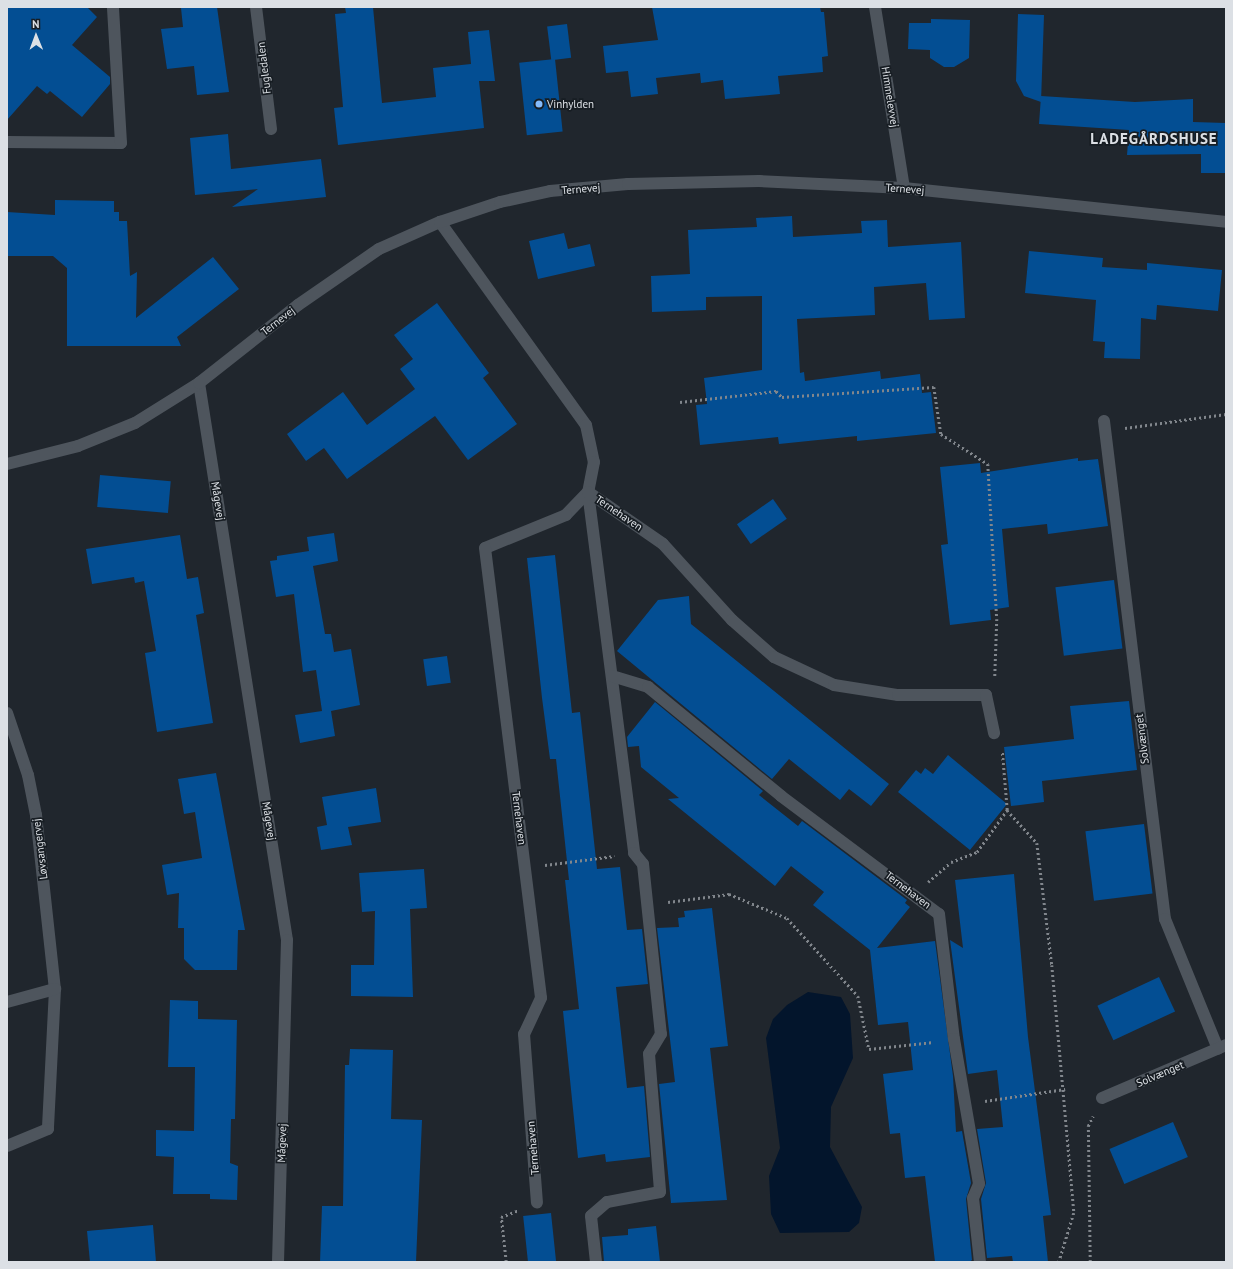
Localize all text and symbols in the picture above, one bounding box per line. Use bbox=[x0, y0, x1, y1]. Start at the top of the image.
north arrow bbox=[16, 16, 56, 56]
text: N bbox=[32, 17, 40, 31]
street label: Fugledalen bbox=[254, 41, 274, 95]
street label: Himmelevvej bbox=[879, 66, 901, 128]
place label: Vinhylden bbox=[547, 97, 594, 111]
marker: Vinhylden bbox=[534, 99, 544, 109]
district label: LADEGÅRDSHUSE bbox=[1090, 130, 1218, 148]
street label: Ternevej bbox=[561, 181, 601, 197]
street label: Ternevej bbox=[885, 181, 925, 197]
street label: Ternevej bbox=[259, 304, 297, 338]
street label: Mågevej bbox=[208, 481, 228, 521]
street label: Ternehaven bbox=[593, 492, 645, 534]
street label: Solvænget bbox=[1132, 713, 1152, 765]
street label: Ternehaven bbox=[509, 790, 529, 846]
street label: Mågevej bbox=[259, 801, 279, 841]
street label: Løvsangervej bbox=[30, 818, 50, 880]
street label: Ternehaven bbox=[883, 869, 933, 911]
street label: Solvænget bbox=[1134, 1058, 1186, 1090]
street label: Ternehaven bbox=[524, 1121, 542, 1175]
street label: Mågevej bbox=[275, 1123, 289, 1163]

